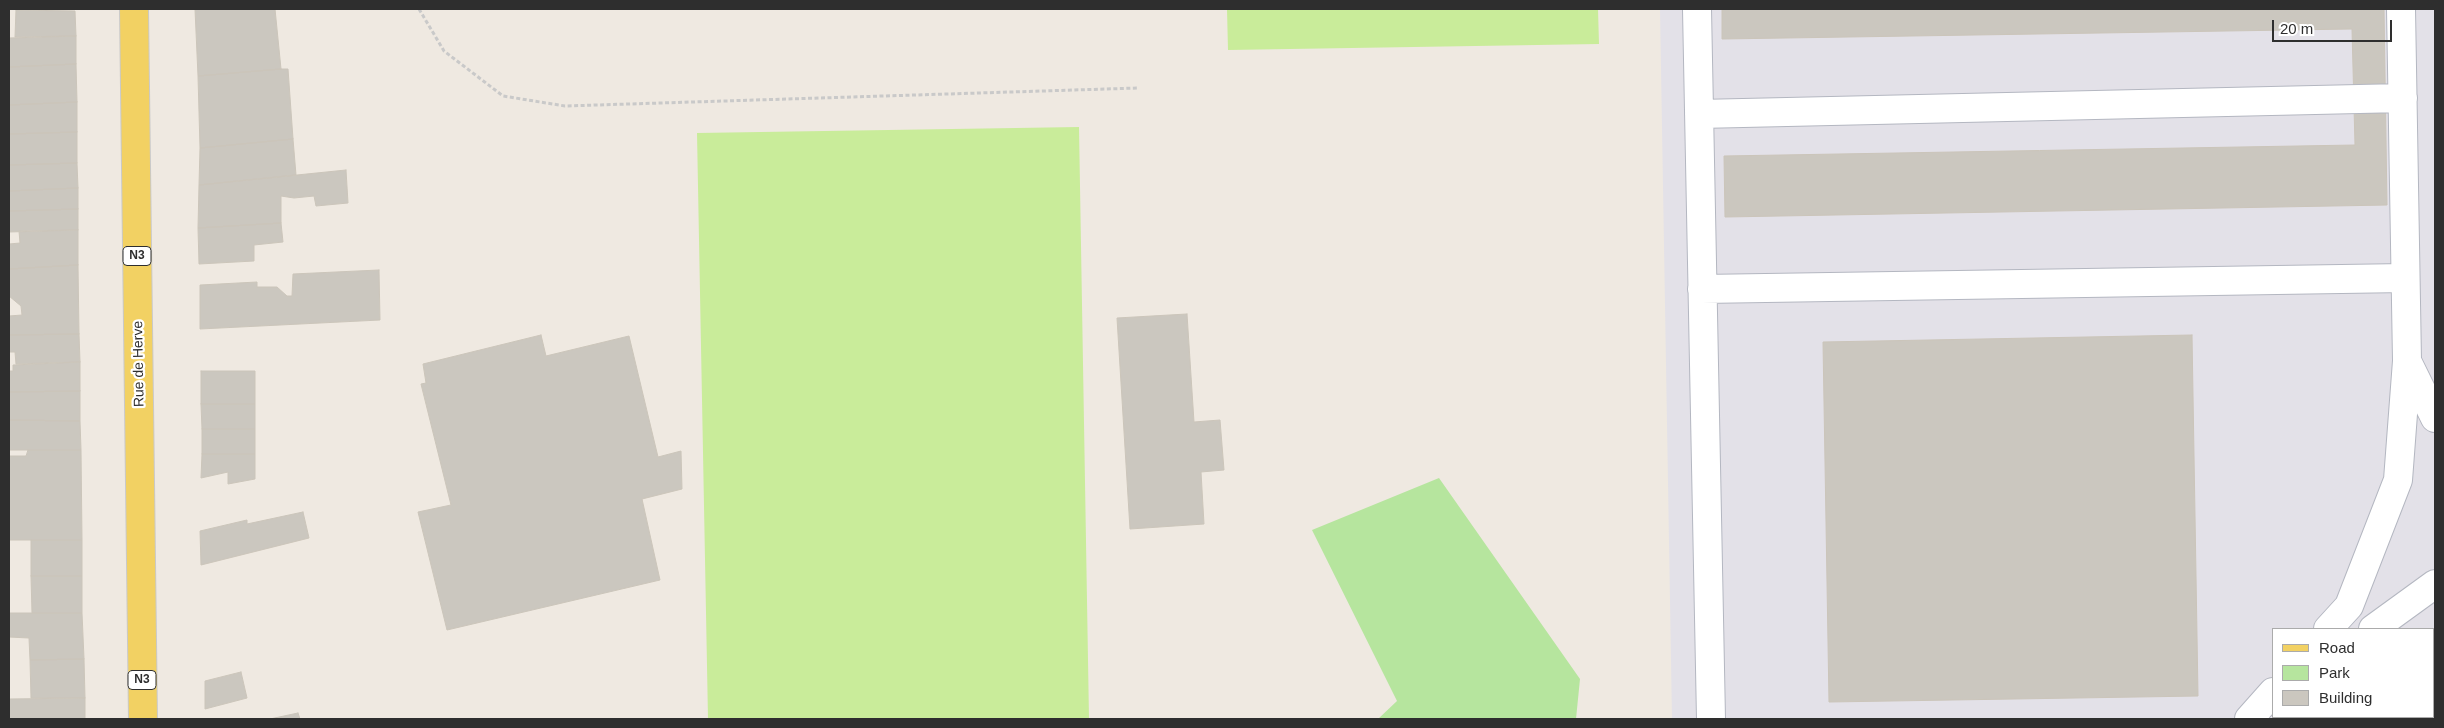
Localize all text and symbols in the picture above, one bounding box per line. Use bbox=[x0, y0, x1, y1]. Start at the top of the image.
scale bar bbox=[2274, 10, 2394, 42]
text: 20 m bbox=[2280, 20, 2313, 37]
road number: N3 bbox=[123, 247, 151, 266]
street label: Rue de Herve bbox=[130, 321, 148, 407]
legend bbox=[2272, 628, 2434, 718]
text: Road bbox=[2319, 639, 2355, 656]
text: Park bbox=[2319, 664, 2350, 681]
road number: N3 bbox=[128, 670, 156, 690]
text: Building bbox=[2319, 689, 2372, 706]

